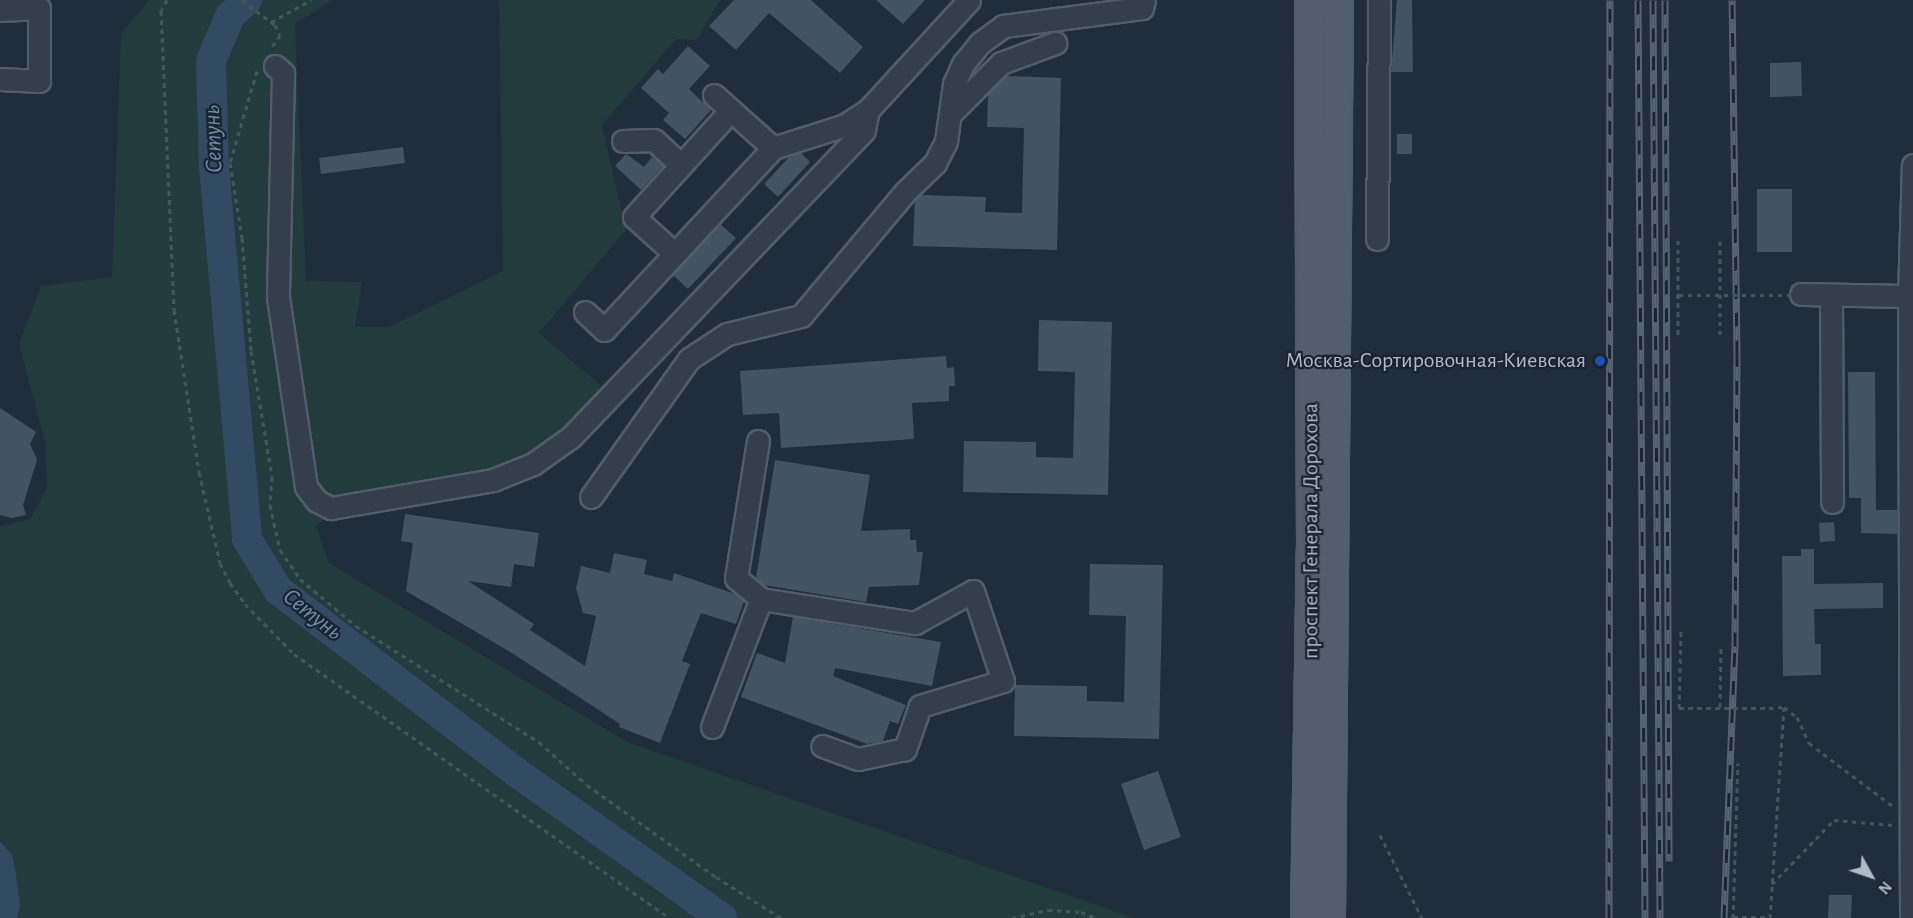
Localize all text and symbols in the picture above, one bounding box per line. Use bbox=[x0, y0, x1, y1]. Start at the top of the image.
water label: Сетунь bbox=[198, 105, 230, 173]
place label: Москва-Сортировочная-Киевская bbox=[1285, 348, 1586, 374]
marker: Москва-Сортировочная-Киевская bbox=[1591, 352, 1609, 370]
street label: проспект Генерала Дорохова bbox=[1298, 403, 1324, 659]
water label: Сетунь bbox=[276, 583, 348, 647]
north arrow bbox=[1841, 846, 1901, 906]
text: N bbox=[1875, 878, 1894, 897]

